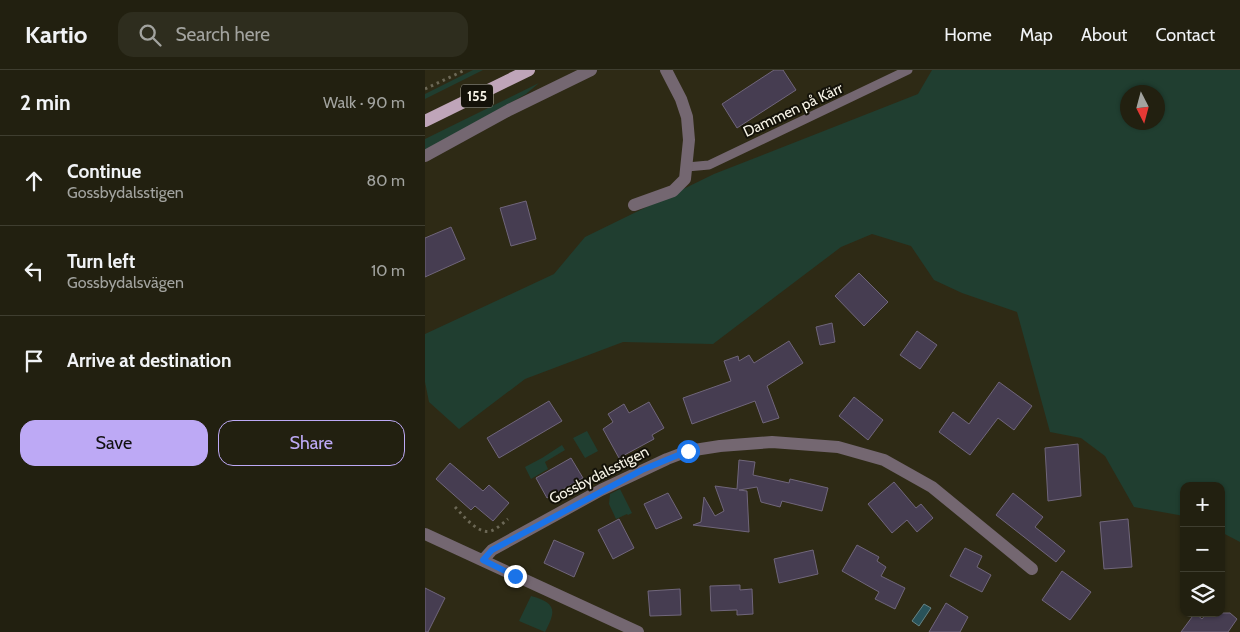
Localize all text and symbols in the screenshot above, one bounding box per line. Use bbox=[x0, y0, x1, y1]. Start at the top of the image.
search box bbox=[118, 12, 468, 57]
text: Kartio bbox=[25, 20, 88, 49]
icon: search bbox=[136, 21, 164, 49]
text: Search here bbox=[176, 23, 270, 46]
text: Home bbox=[944, 24, 992, 46]
text: Map bbox=[1020, 24, 1053, 46]
text: About bbox=[1081, 24, 1127, 46]
text: Contact bbox=[1155, 24, 1215, 46]
street label: Dammen på Kärr bbox=[740, 79, 846, 141]
road number: 155 bbox=[461, 85, 493, 108]
north arrow bbox=[1120, 85, 1165, 130]
text: 2 min bbox=[20, 90, 71, 115]
text: Walk · 90 m bbox=[323, 93, 405, 112]
text: Continue bbox=[67, 160, 141, 183]
icon: ahead bbox=[20, 167, 48, 195]
text: 80 m bbox=[367, 171, 405, 190]
text: Gossbydalsstigen bbox=[67, 183, 184, 202]
text: Turn left bbox=[67, 250, 135, 273]
icon: left bbox=[20, 257, 48, 285]
text: 10 m bbox=[371, 261, 405, 280]
text: Gossbydalsvägen bbox=[67, 273, 184, 292]
icon: arrive bbox=[20, 347, 48, 375]
text: Arrive at destination bbox=[67, 349, 231, 372]
button: Save bbox=[20, 420, 208, 466]
button: Share bbox=[218, 420, 405, 466]
route start bbox=[677, 440, 700, 463]
street label: Gossbydalsstigen bbox=[546, 442, 652, 508]
map controls bbox=[1180, 482, 1225, 617]
button: + bbox=[1180, 482, 1225, 527]
button: − bbox=[1180, 527, 1225, 572]
route end bbox=[504, 565, 527, 588]
button: layers bbox=[1180, 572, 1225, 617]

